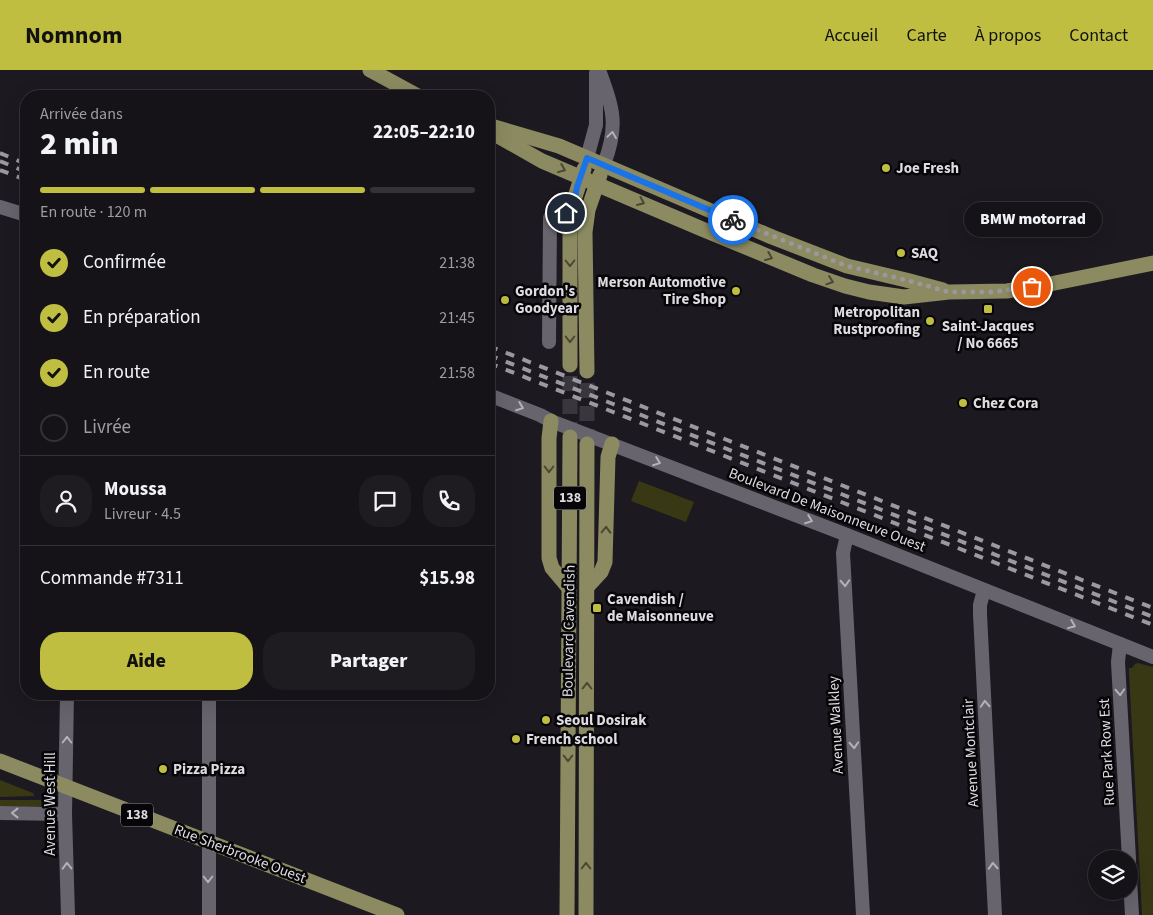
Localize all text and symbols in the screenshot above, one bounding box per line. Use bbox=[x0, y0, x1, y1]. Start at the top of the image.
text: Nomnom bbox=[25, 18, 122, 53]
text: Accueil bbox=[825, 23, 878, 48]
text: Carte bbox=[906, 23, 947, 48]
text: À propos bbox=[975, 23, 1041, 48]
text: Contact bbox=[1069, 23, 1128, 48]
text: Arrivée dans bbox=[40, 103, 123, 125]
text: 22:05–22:10 bbox=[373, 119, 475, 146]
text: 2 min bbox=[40, 121, 119, 167]
one-way arrow bbox=[606, 130, 617, 138]
place label: Joe Fresh bbox=[896, 158, 959, 179]
marker: Joe Fresh bbox=[880, 162, 892, 174]
one-way arrow bbox=[557, 163, 565, 173]
pin bbox=[545, 192, 587, 234]
courier bbox=[708, 195, 758, 245]
one-way arrow bbox=[636, 196, 645, 207]
icon: home bbox=[552, 199, 580, 227]
text: En route · 120 m bbox=[40, 201, 147, 223]
callout: BMW motorrad bbox=[963, 202, 1101, 237]
icon: bike bbox=[719, 206, 747, 234]
text: BMW motorrad bbox=[980, 208, 1086, 230]
place label: SAQ bbox=[911, 243, 939, 264]
marker: SAQ bbox=[895, 247, 907, 259]
icon: check bbox=[40, 249, 68, 277]
text: Confirmée bbox=[83, 249, 166, 276]
one-way arrow bbox=[764, 250, 773, 261]
text: 21:38 bbox=[439, 252, 475, 274]
one-way arrow bbox=[565, 259, 575, 267]
pin bbox=[1011, 266, 1053, 308]
place label: Merson Automotive Tire Shop bbox=[597, 272, 726, 310]
icon: bag bbox=[1018, 273, 1046, 301]
one-way arrow bbox=[825, 275, 834, 285]
place label: Gordon's Goodyear bbox=[515, 281, 579, 319]
marker: Merson Automotive Tire Shop bbox=[730, 285, 742, 297]
marker: Gordon's Goodyear bbox=[499, 294, 511, 306]
place label: Metropolitan Rustproofing bbox=[833, 302, 920, 340]
marker: Saint-Jacques / No 6665 bbox=[982, 303, 994, 315]
icon: check bbox=[40, 304, 68, 332]
text: En préparation bbox=[83, 304, 201, 331]
text: 21:45 bbox=[439, 307, 475, 329]
marker: Metropolitan Rustproofing bbox=[924, 315, 936, 327]
place label: Saint-Jacques / No 6665 bbox=[942, 316, 1035, 354]
one-way arrow bbox=[565, 335, 575, 343]
icon: check bbox=[40, 359, 68, 387]
text: En route bbox=[83, 359, 150, 386]
text: 21:58 bbox=[439, 362, 475, 384]
place label: Chez Cora bbox=[973, 393, 1038, 414]
marker: Chez Cora bbox=[957, 397, 969, 409]
one-way arrow bbox=[515, 401, 524, 411]
text: Livrée bbox=[83, 414, 131, 441]
one-way arrow bbox=[652, 456, 661, 466]
street label: Boulevard De Maisonneuve Ouest bbox=[726, 463, 928, 557]
one-way arrow bbox=[544, 466, 554, 473]
button: person bbox=[40, 475, 92, 527]
button: chat bbox=[359, 475, 411, 527]
button: phone bbox=[423, 475, 475, 527]
text: Moussa bbox=[104, 476, 167, 503]
road number: 138 bbox=[554, 486, 586, 509]
text: Livreur · 4.5 bbox=[104, 503, 181, 525]
one-way arrow bbox=[804, 514, 813, 524]
one-way arrow bbox=[601, 526, 612, 534]
text: Commande #7311 bbox=[40, 565, 184, 592]
text: $15.98 bbox=[419, 565, 475, 592]
street label: Boulevard Cavendish bbox=[557, 565, 581, 697]
one-way arrow bbox=[840, 580, 850, 587]
place label: Cavendish / de Maisonneuve bbox=[607, 589, 714, 627]
marker: Cavendish / de Maisonneuve bbox=[591, 602, 603, 614]
one-way arrow bbox=[1067, 619, 1076, 629]
button: Aide bbox=[40, 632, 253, 690]
button: Partager bbox=[263, 632, 475, 690]
street label: Avenue Walkley bbox=[823, 676, 849, 774]
one-way arrow bbox=[582, 682, 592, 690]
one-way arrow bbox=[1114, 689, 1125, 697]
street label: Avenue Montclair bbox=[958, 698, 984, 808]
street label: Rue Park Row Est bbox=[1094, 698, 1120, 806]
one-way arrow bbox=[979, 700, 990, 708]
place label: Seoul Dosirak bbox=[556, 710, 647, 731]
marker: Seoul Dosirak bbox=[540, 714, 552, 726]
place label: French school bbox=[526, 729, 618, 750]
marker: French school bbox=[510, 733, 522, 745]
one-way arrow bbox=[62, 736, 72, 744]
one-way arrow bbox=[848, 741, 859, 749]
street label: Avenue West Hill bbox=[40, 752, 61, 856]
one-way arrow bbox=[563, 755, 573, 763]
place label: Pizza Pizza bbox=[173, 759, 245, 780]
marker: Pizza Pizza bbox=[157, 763, 169, 775]
road number: 138 bbox=[121, 804, 153, 826]
one-way arrow bbox=[11, 808, 18, 818]
street label: Rue Sherbrooke Ouest bbox=[171, 819, 309, 889]
map controls bbox=[1088, 850, 1138, 900]
button: layers bbox=[1088, 850, 1138, 900]
one-way arrow bbox=[61, 862, 72, 870]
one-way arrow bbox=[581, 862, 591, 870]
one-way arrow bbox=[987, 862, 998, 870]
one-way arrow bbox=[203, 876, 213, 883]

